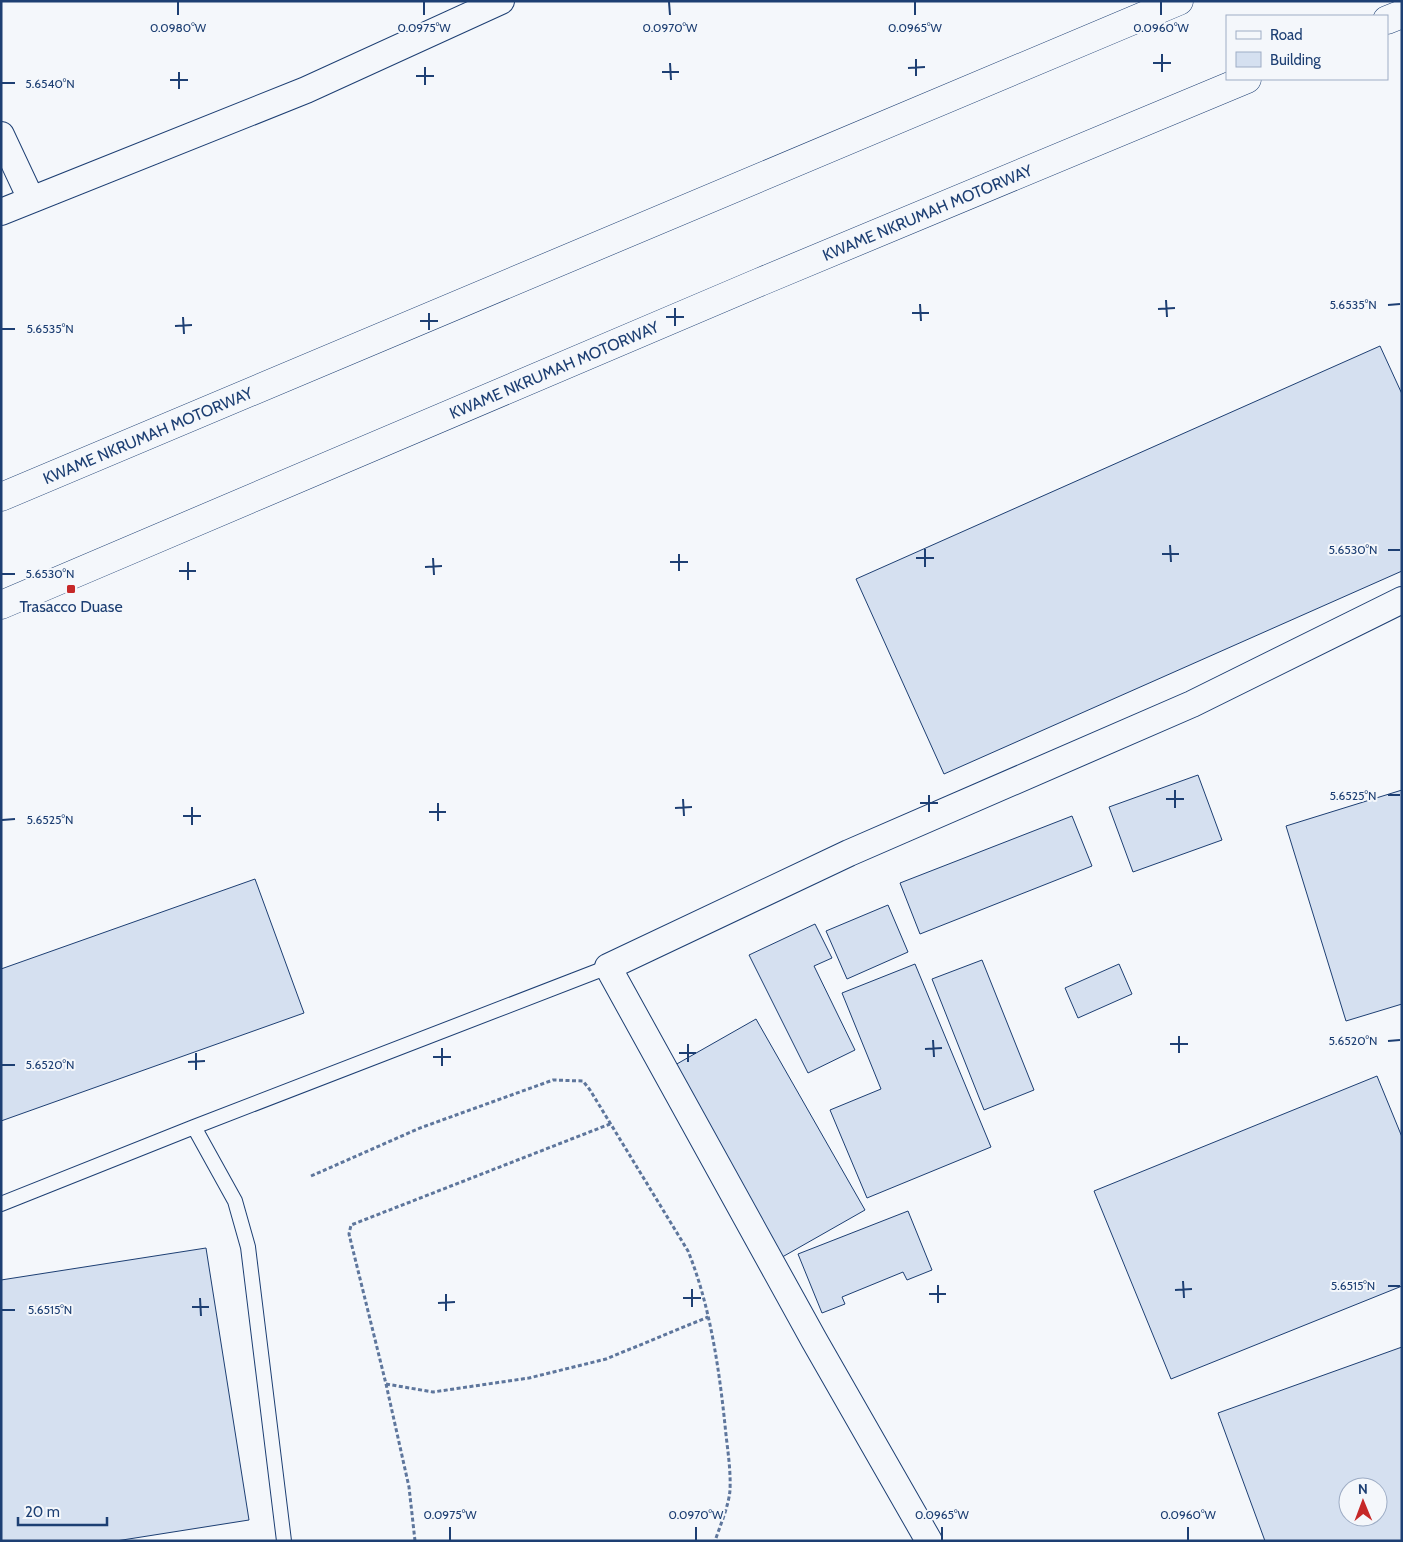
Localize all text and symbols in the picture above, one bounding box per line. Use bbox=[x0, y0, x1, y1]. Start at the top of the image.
legend bbox=[1226, 15, 1388, 80]
text: 0.0980°W bbox=[150, 20, 207, 35]
text: 0.0975°W bbox=[397, 20, 451, 35]
text: 0.0970°W bbox=[643, 20, 698, 35]
text: 0.0965°W bbox=[888, 20, 943, 35]
text: 0.0960°W bbox=[1133, 20, 1189, 35]
text: Road bbox=[1270, 26, 1303, 44]
text: Building bbox=[1270, 51, 1321, 69]
text: 5.6540°N bbox=[25, 76, 75, 91]
street label: KWAME NKRUMAH MOTORWAY bbox=[820, 160, 1036, 265]
text: 5.6535°N bbox=[1329, 297, 1377, 312]
street label: KWAME NKRUMAH MOTORWAY bbox=[447, 317, 663, 423]
text: 5.6535°N bbox=[26, 321, 74, 336]
street label: KWAME NKRUMAH MOTORWAY bbox=[40, 383, 256, 488]
text: 5.6530°N bbox=[1328, 542, 1378, 557]
text: 5.6530°N bbox=[25, 566, 75, 581]
marker: Trasacco Duase bbox=[65, 583, 77, 595]
place label: Trasacco Duase bbox=[19, 597, 123, 616]
text: 5.6525°N bbox=[1329, 788, 1377, 803]
text: 5.6525°N bbox=[26, 812, 74, 827]
text: 5.6520°N bbox=[1329, 1033, 1377, 1048]
text: 5.6520°N bbox=[26, 1057, 74, 1072]
text: 5.6515°N bbox=[1331, 1278, 1375, 1293]
text: 5.6515°N bbox=[28, 1302, 72, 1317]
north arrow bbox=[1338, 1477, 1388, 1527]
text: N bbox=[1358, 1480, 1368, 1498]
scale bar bbox=[18, 1494, 106, 1526]
text: 20 m bbox=[25, 1503, 60, 1521]
text: 0.0975°W bbox=[423, 1507, 477, 1522]
text: 0.0970°W bbox=[669, 1507, 724, 1522]
text: 0.0965°W bbox=[915, 1507, 970, 1522]
text: 0.0960°W bbox=[1160, 1507, 1216, 1522]

